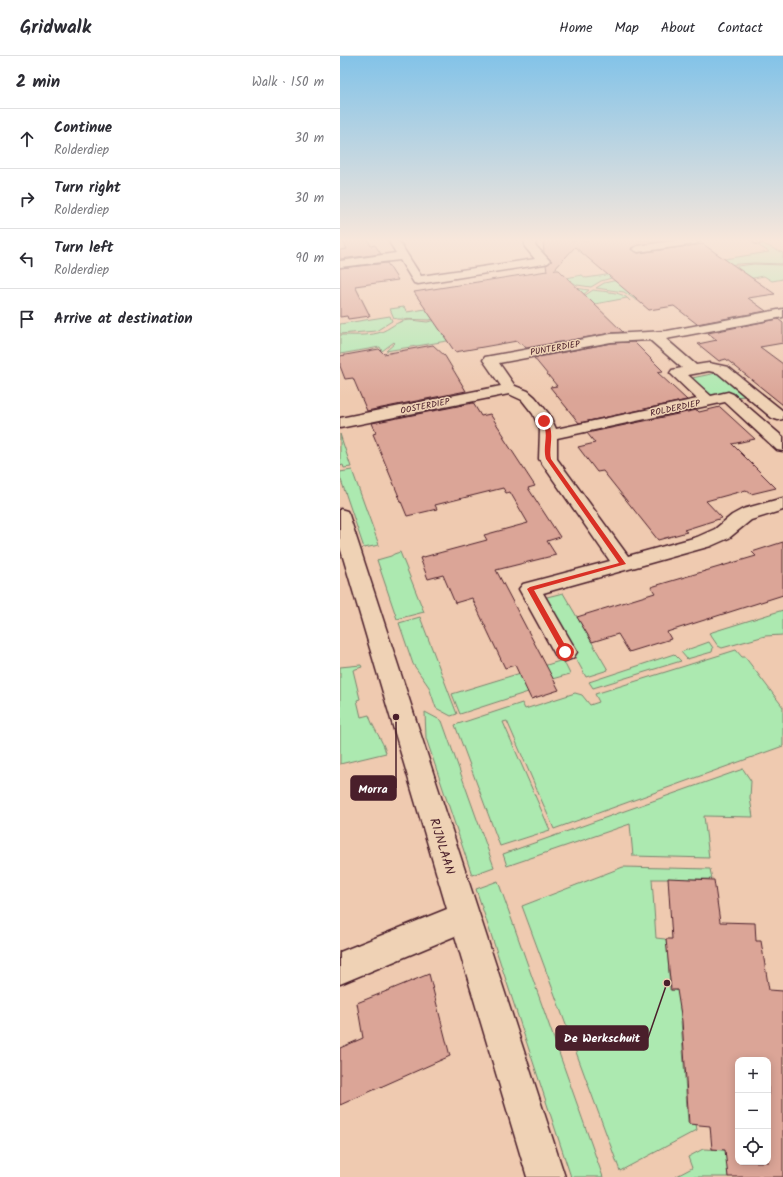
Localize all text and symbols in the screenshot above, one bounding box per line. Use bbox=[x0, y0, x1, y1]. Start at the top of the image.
text: Gridwalk bbox=[20, 13, 91, 43]
text: Home bbox=[559, 17, 593, 39]
text: Map bbox=[615, 17, 639, 39]
text: About bbox=[661, 17, 695, 39]
text: Contact bbox=[717, 17, 763, 39]
text: 2 min bbox=[16, 69, 60, 96]
text: Walk · 150 m bbox=[252, 72, 324, 93]
text: Continue bbox=[54, 116, 112, 140]
icon: ahead bbox=[16, 128, 38, 150]
text: 30 m bbox=[295, 128, 324, 149]
text: Rolderdiep bbox=[54, 140, 109, 161]
text: Turn right bbox=[54, 176, 121, 200]
icon: right bbox=[16, 188, 38, 210]
text: 30 m bbox=[295, 188, 324, 209]
text: Rolderdiep bbox=[54, 200, 109, 221]
text: Turn left bbox=[54, 236, 114, 260]
icon: left bbox=[16, 248, 38, 270]
text: 90 m bbox=[296, 248, 324, 269]
text: Rolderdiep bbox=[54, 260, 109, 281]
text: Arrive at destination bbox=[54, 307, 193, 331]
icon: arrive bbox=[16, 308, 38, 330]
street label: PUNTERDIEP bbox=[529, 337, 582, 360]
street label: OOSTERDIEP bbox=[399, 394, 452, 419]
street label: ROLDERDIEP bbox=[649, 396, 703, 421]
route end bbox=[535, 412, 553, 430]
route start bbox=[556, 643, 574, 661]
callout: Morra bbox=[351, 776, 396, 800]
text: Morra bbox=[358, 780, 388, 799]
street label: RIJNLAAN bbox=[423, 816, 460, 878]
callout: De Werkschuit bbox=[556, 1026, 648, 1050]
text: De Werkschuit bbox=[564, 1029, 641, 1048]
map controls bbox=[735, 1057, 771, 1165]
button: + bbox=[735, 1057, 771, 1093]
button: − bbox=[735, 1093, 771, 1129]
button: locate bbox=[735, 1129, 771, 1165]

